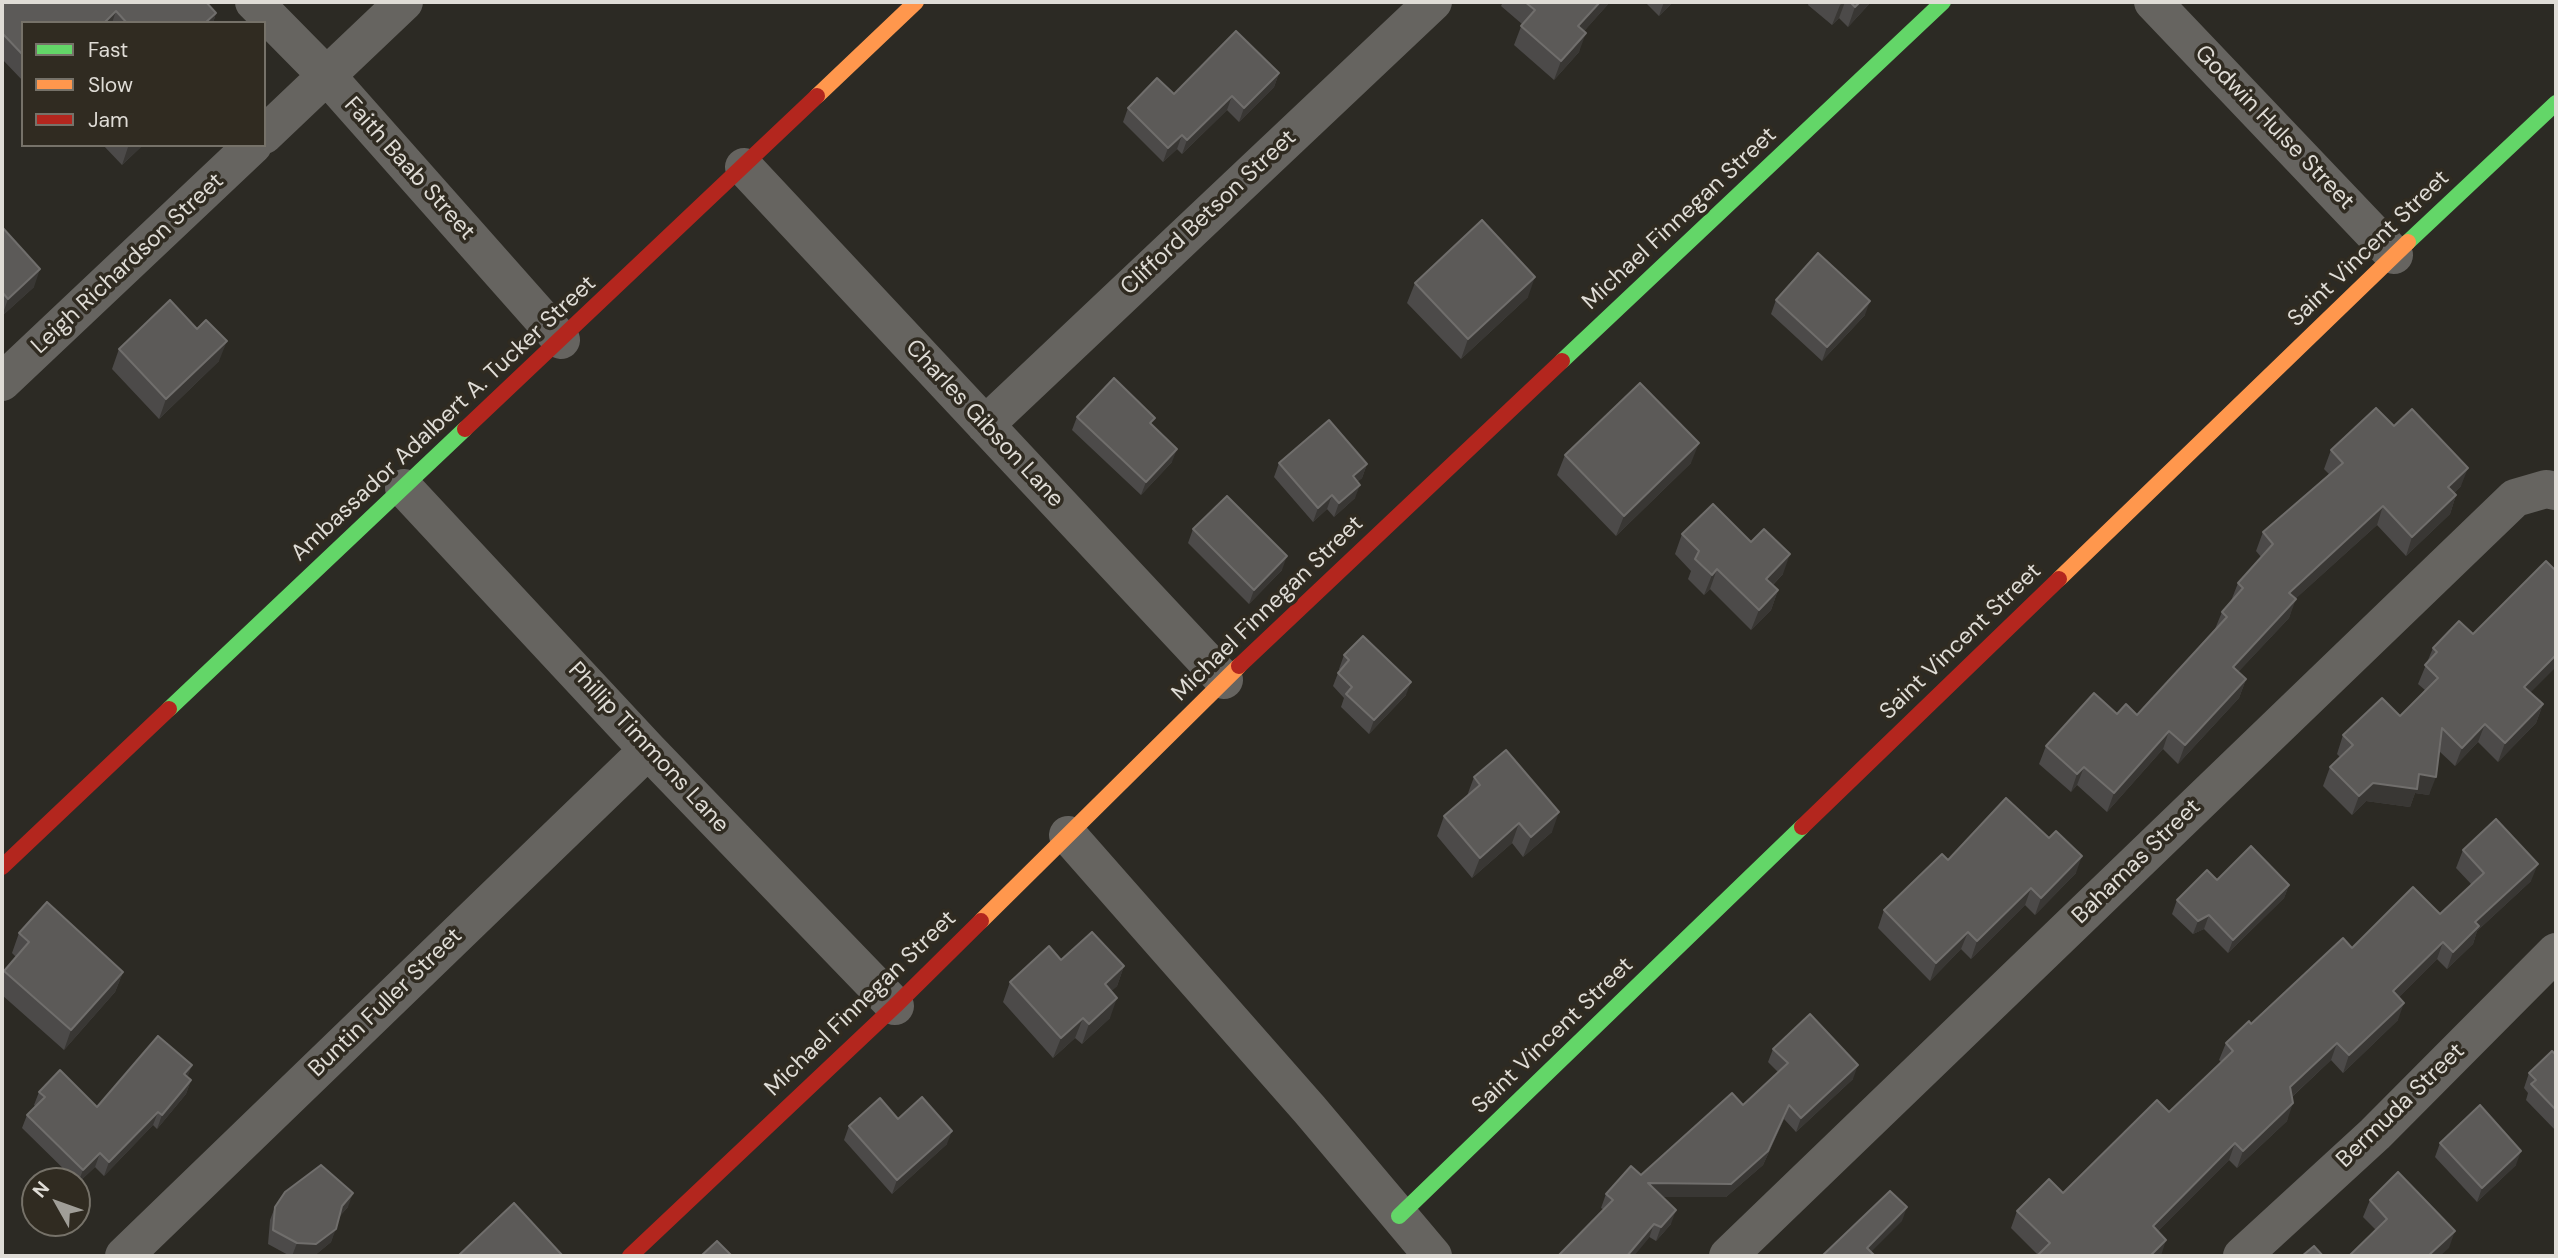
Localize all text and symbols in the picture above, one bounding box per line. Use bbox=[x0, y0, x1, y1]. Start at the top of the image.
legend bbox=[21, 21, 266, 147]
text: Fast bbox=[88, 36, 128, 64]
street label: Godwin Hulse Street bbox=[2188, 40, 2360, 216]
text: Slow bbox=[88, 71, 133, 99]
street label: Faith Baab Street bbox=[338, 92, 480, 246]
text: Jam bbox=[88, 106, 129, 134]
street label: Michael Finnegan Street bbox=[1577, 122, 1783, 316]
street label: Clifford Betson Street bbox=[1116, 125, 1302, 301]
street label: Saint Vincent Street bbox=[2283, 165, 2455, 333]
street label: Leigh Richardson Street bbox=[26, 168, 230, 360]
street label: Ambassador Adalbert A. Tucker Street bbox=[286, 270, 602, 568]
street label: Charles Gibson Lane bbox=[899, 334, 1069, 514]
street label: Michael Finnegan Street bbox=[1167, 510, 1369, 708]
street label: Saint Vincent Street bbox=[1875, 558, 2047, 726]
street label: Phillip Timmons Lane bbox=[562, 657, 734, 839]
street label: Bahamas Street bbox=[2067, 794, 2207, 930]
street label: Michael Finnegan Street bbox=[760, 905, 962, 1103]
street label: Buntin Fuller Street bbox=[304, 923, 468, 1083]
street label: Saint Vincent Street bbox=[1467, 952, 1639, 1120]
street label: Bermuda Street bbox=[2331, 1038, 2471, 1174]
north arrow bbox=[21, 1167, 91, 1237]
text: N bbox=[27, 1176, 55, 1203]

